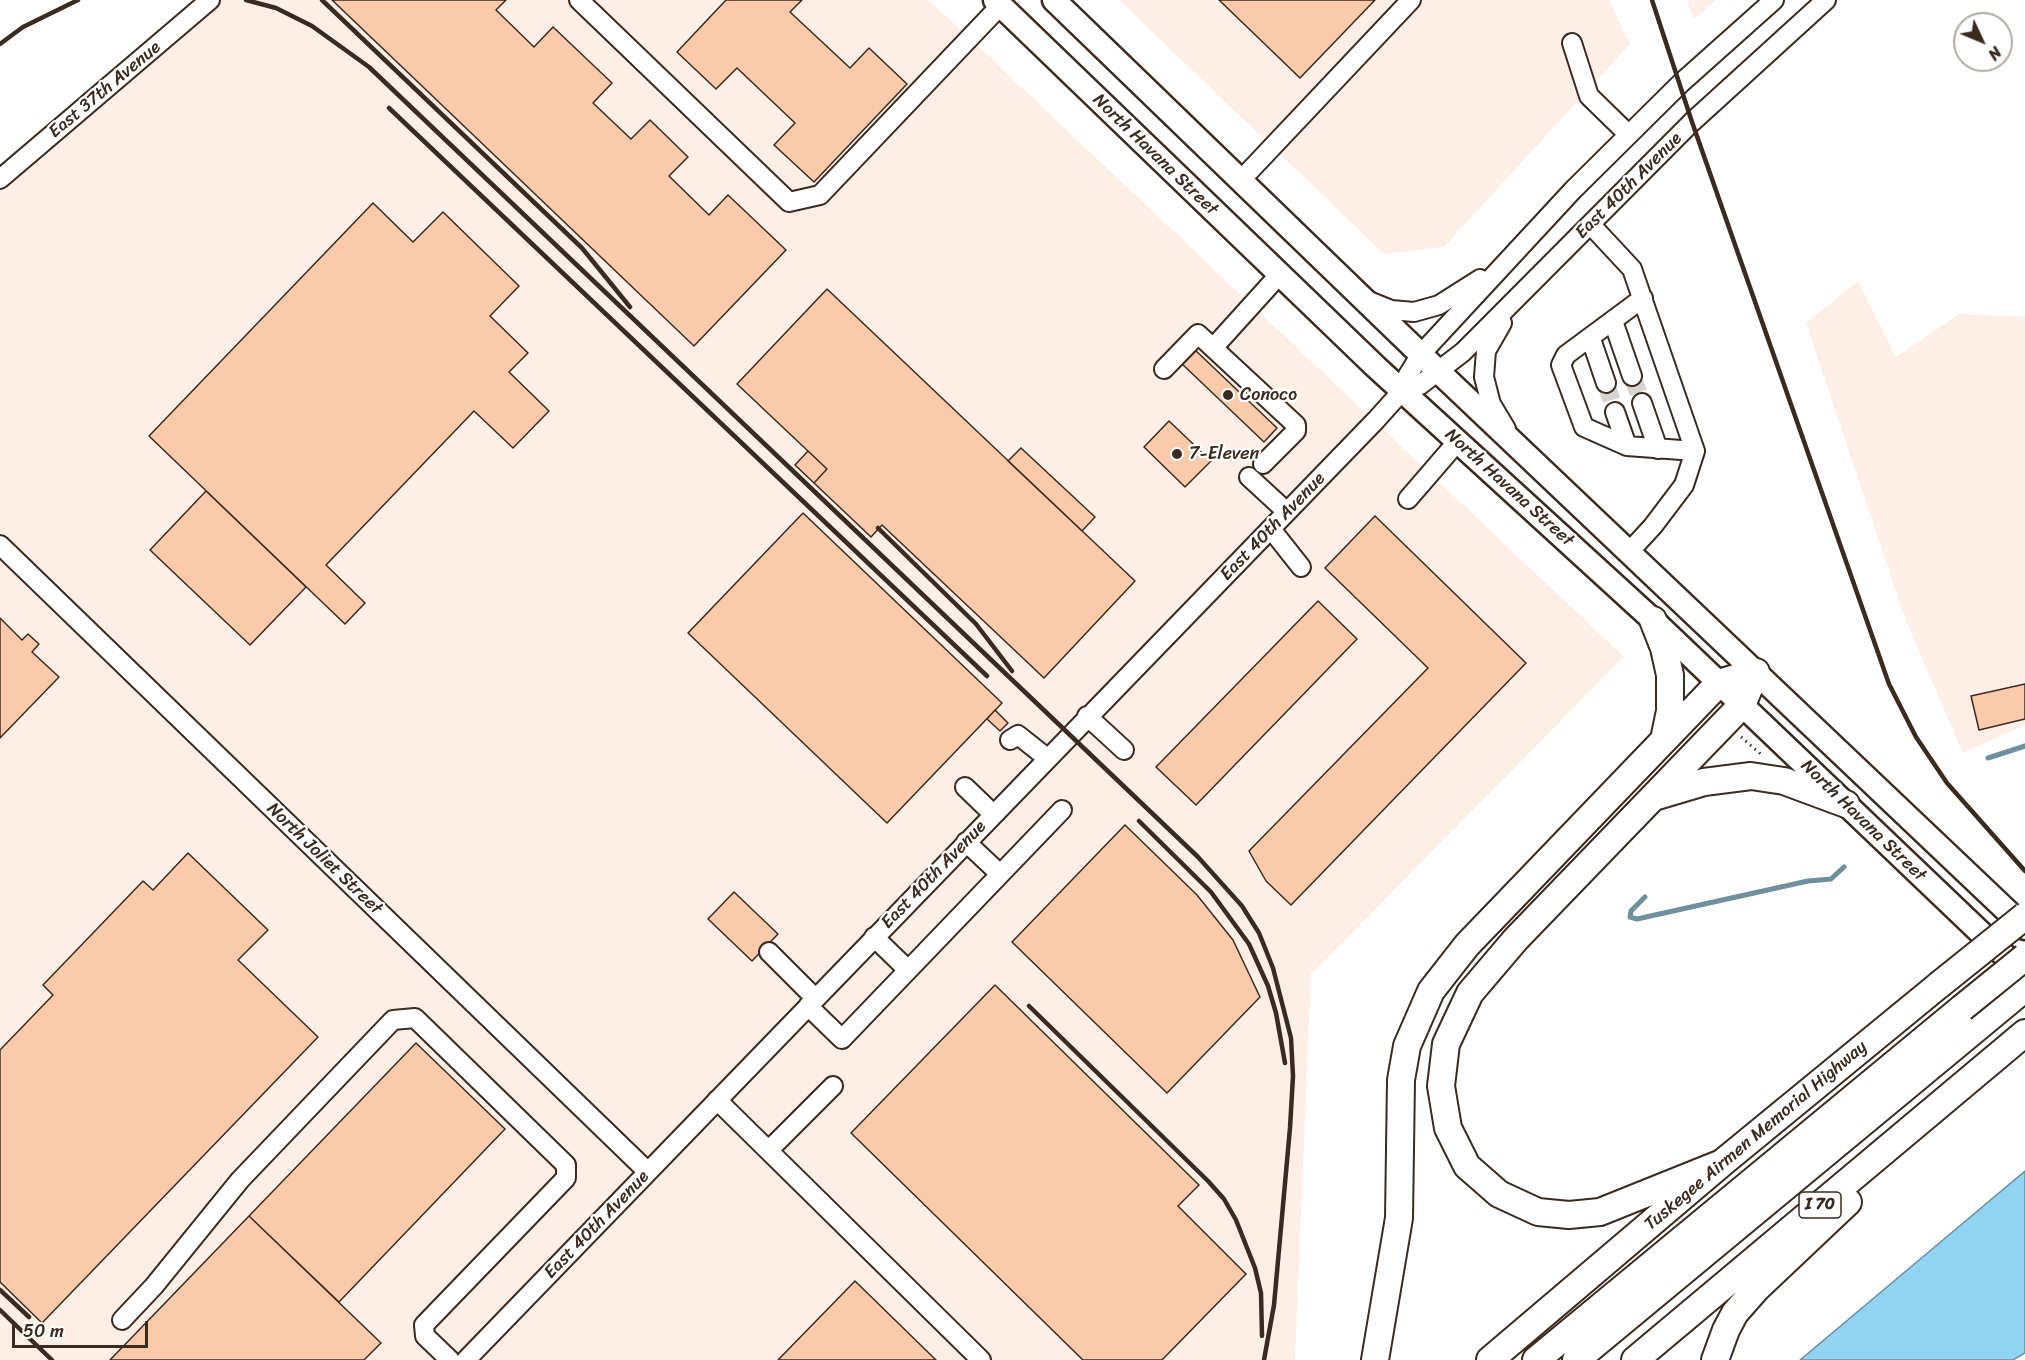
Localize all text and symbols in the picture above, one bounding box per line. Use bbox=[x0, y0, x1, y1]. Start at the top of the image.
north arrow bbox=[1953, 12, 2013, 72]
street label: East 37th Avenue bbox=[45, 37, 165, 143]
text: N bbox=[1981, 39, 2009, 68]
street label: North Havana Street bbox=[1088, 90, 1222, 220]
street label: East 40th Avenue bbox=[1571, 128, 1687, 244]
place label: Conoco bbox=[1240, 384, 1297, 406]
marker: Conoco bbox=[1221, 388, 1235, 402]
street label: North Havana Street bbox=[1440, 424, 1578, 552]
place label: 7-Eleven bbox=[1189, 443, 1259, 465]
marker: 7-Eleven bbox=[1170, 447, 1184, 461]
street label: East 40th Avenue bbox=[1216, 468, 1330, 586]
street label: North Havana Street bbox=[1796, 756, 1930, 886]
street label: North Joliet Street bbox=[262, 798, 386, 920]
street label: East 40th Avenue bbox=[877, 816, 991, 934]
street label: Tuskegee Airmen Memorial Highway bbox=[1640, 1037, 1872, 1235]
street label: East 40th Avenue bbox=[540, 1166, 654, 1284]
road number: I 70 bbox=[1799, 1192, 1841, 1218]
scale bar bbox=[15, 1309, 152, 1347]
text: 50 m bbox=[23, 1315, 64, 1347]

